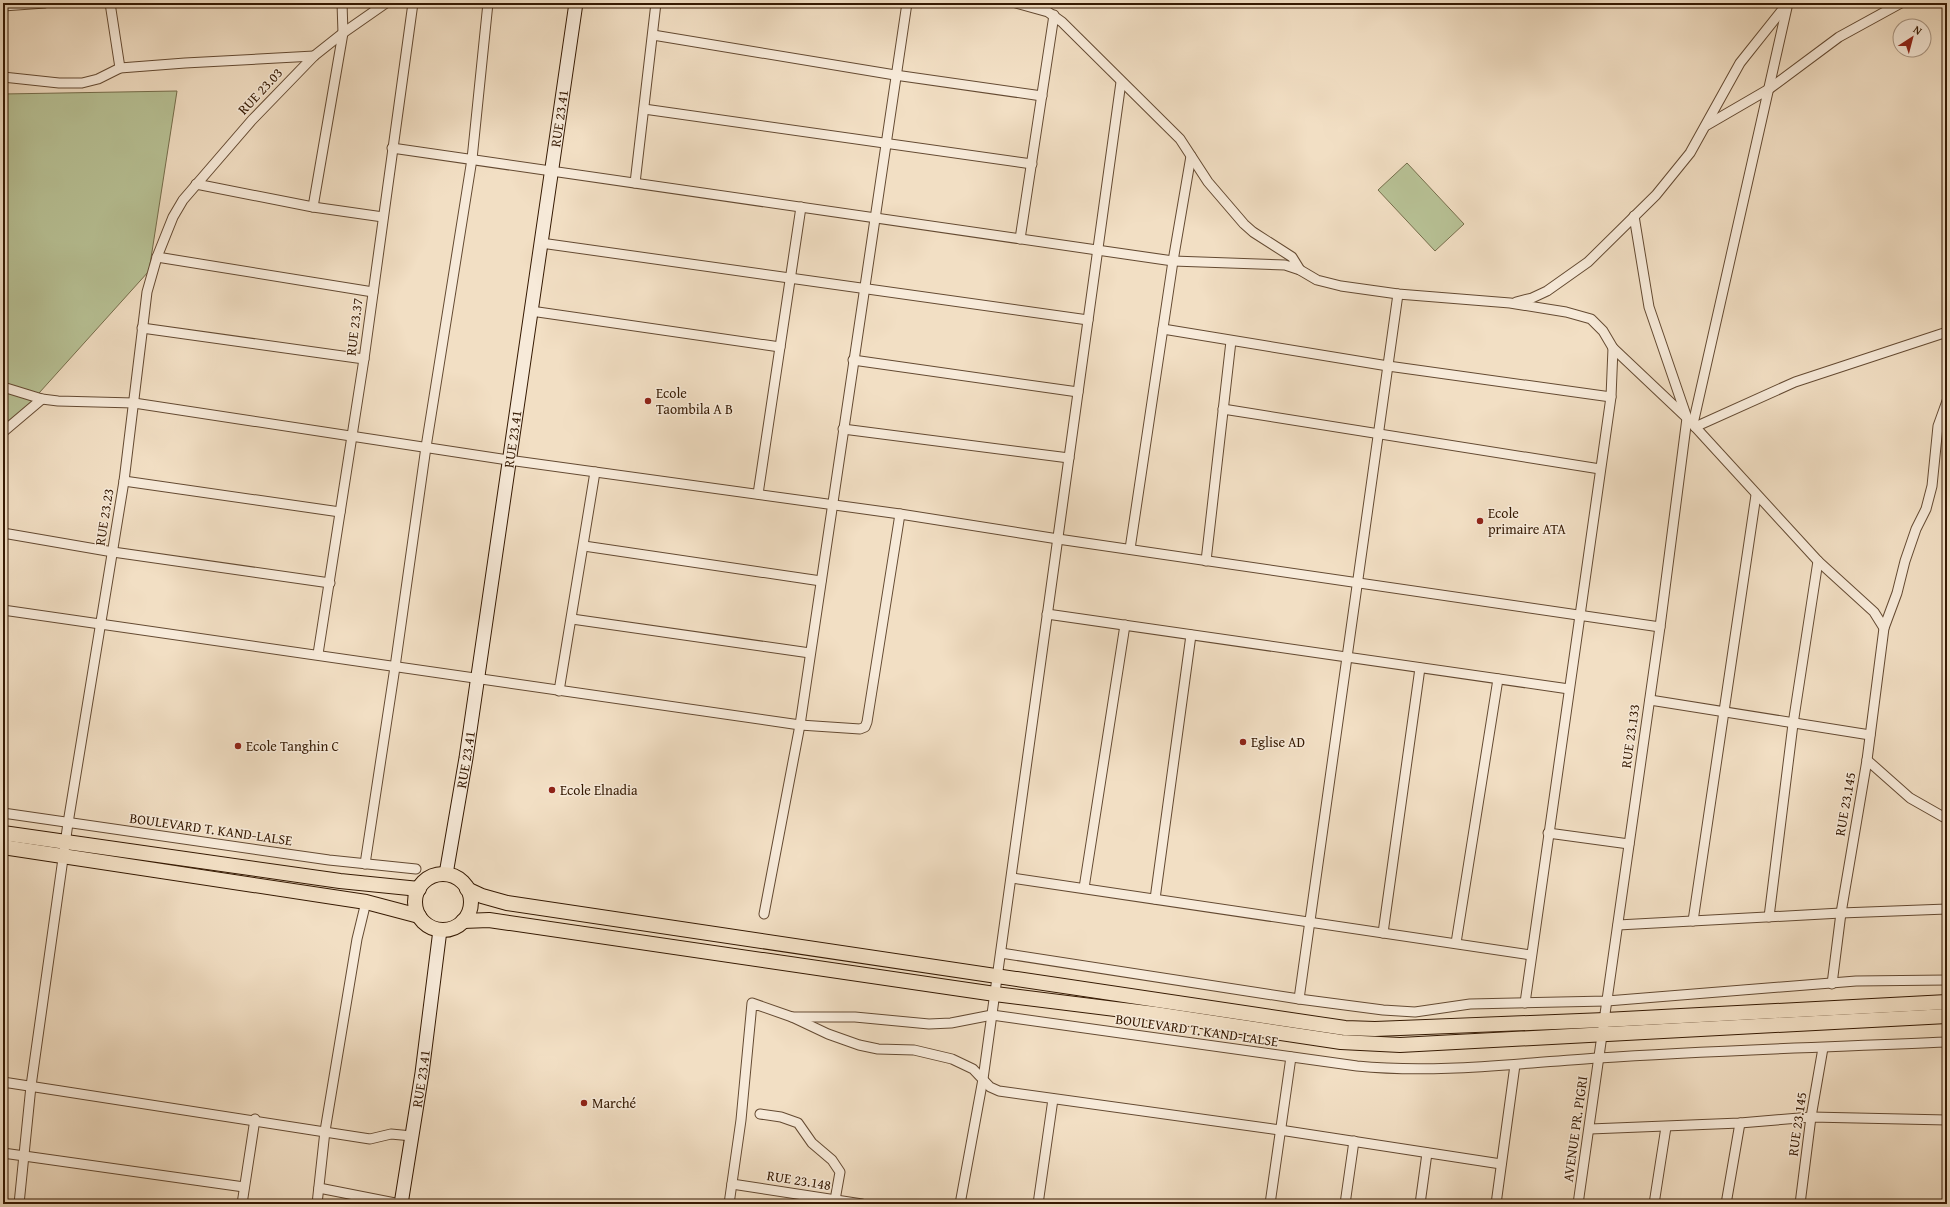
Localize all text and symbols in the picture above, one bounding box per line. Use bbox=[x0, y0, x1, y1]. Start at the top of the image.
north arrow bbox=[1892, 18, 1932, 58]
text: N bbox=[1910, 21, 1926, 39]
street label: RUE 23.03 bbox=[233, 63, 287, 119]
street label: RUE 23.41 bbox=[545, 88, 573, 149]
street label: RUE 23.37 bbox=[341, 297, 367, 357]
place label: Ecole Taombila A B bbox=[656, 383, 733, 419]
marker: Ecole Taombila A B bbox=[643, 396, 653, 406]
street label: RUE 23.41 bbox=[498, 409, 527, 469]
street label: RUE 23.23 bbox=[90, 487, 118, 547]
place label: Ecole primaire ATA bbox=[1488, 503, 1566, 539]
marker: Ecole primaire ATA bbox=[1475, 516, 1485, 526]
street label: RUE 23.133 bbox=[1616, 703, 1644, 769]
street label: RUE 23.41 bbox=[451, 730, 480, 790]
place label: Eglise AD bbox=[1251, 732, 1305, 752]
place label: Ecole Tanghin C bbox=[246, 736, 339, 756]
marker: Eglise AD bbox=[1238, 737, 1248, 747]
marker: Ecole Tanghin C bbox=[233, 741, 243, 751]
street label: RUE 23.145 bbox=[1830, 770, 1860, 838]
place label: Ecole Elnadia bbox=[560, 780, 638, 800]
marker: Ecole Elnadia bbox=[547, 785, 557, 795]
street label: BOULEVARD T. KAND-LALSE bbox=[128, 808, 294, 850]
street label: BOULEVARD T. KAND-LALSE bbox=[1114, 1009, 1280, 1051]
street label: RUE 23.41 bbox=[407, 1049, 435, 1109]
street label: AVENUE PR. PIGRI bbox=[1558, 1075, 1592, 1183]
street label: RUE 23.145 bbox=[1783, 1091, 1811, 1157]
place label: Marché bbox=[592, 1093, 637, 1113]
marker: Marché bbox=[579, 1098, 589, 1108]
street label: RUE 23.148 bbox=[766, 1165, 833, 1195]

